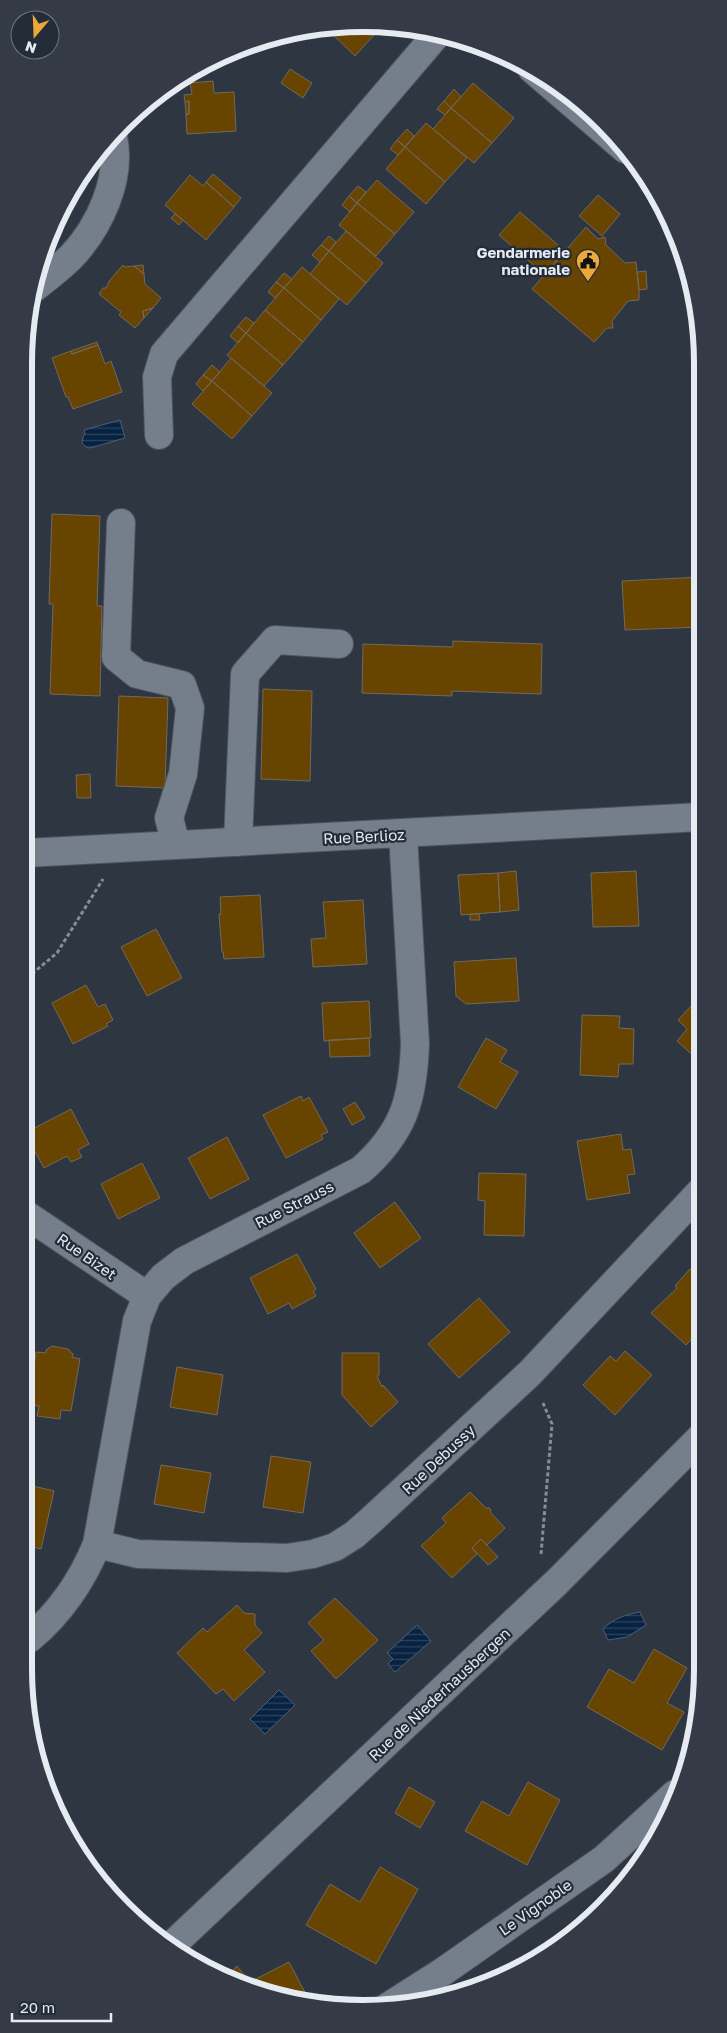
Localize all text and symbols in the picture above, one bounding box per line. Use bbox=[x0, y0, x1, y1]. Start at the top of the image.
north arrow bbox=[10, 10, 60, 60]
text: N bbox=[23, 38, 38, 58]
place label: Gendarmerie nationale bbox=[476, 243, 570, 278]
public building icon: Gendarmerie nationale bbox=[575, 248, 601, 282]
street label: Rue Berlioz bbox=[323, 825, 406, 847]
street label: Rue Strauss bbox=[252, 1176, 336, 1232]
street label: Rue Bizet bbox=[54, 1229, 120, 1283]
street label: Rue Debussy bbox=[398, 1420, 479, 1497]
street label: Rue de Niederhausbergen bbox=[365, 1624, 513, 1764]
street label: Le Vignoble bbox=[495, 1875, 575, 1939]
scale bar bbox=[12, 1990, 111, 2022]
text: 20 m bbox=[20, 1998, 55, 2016]

